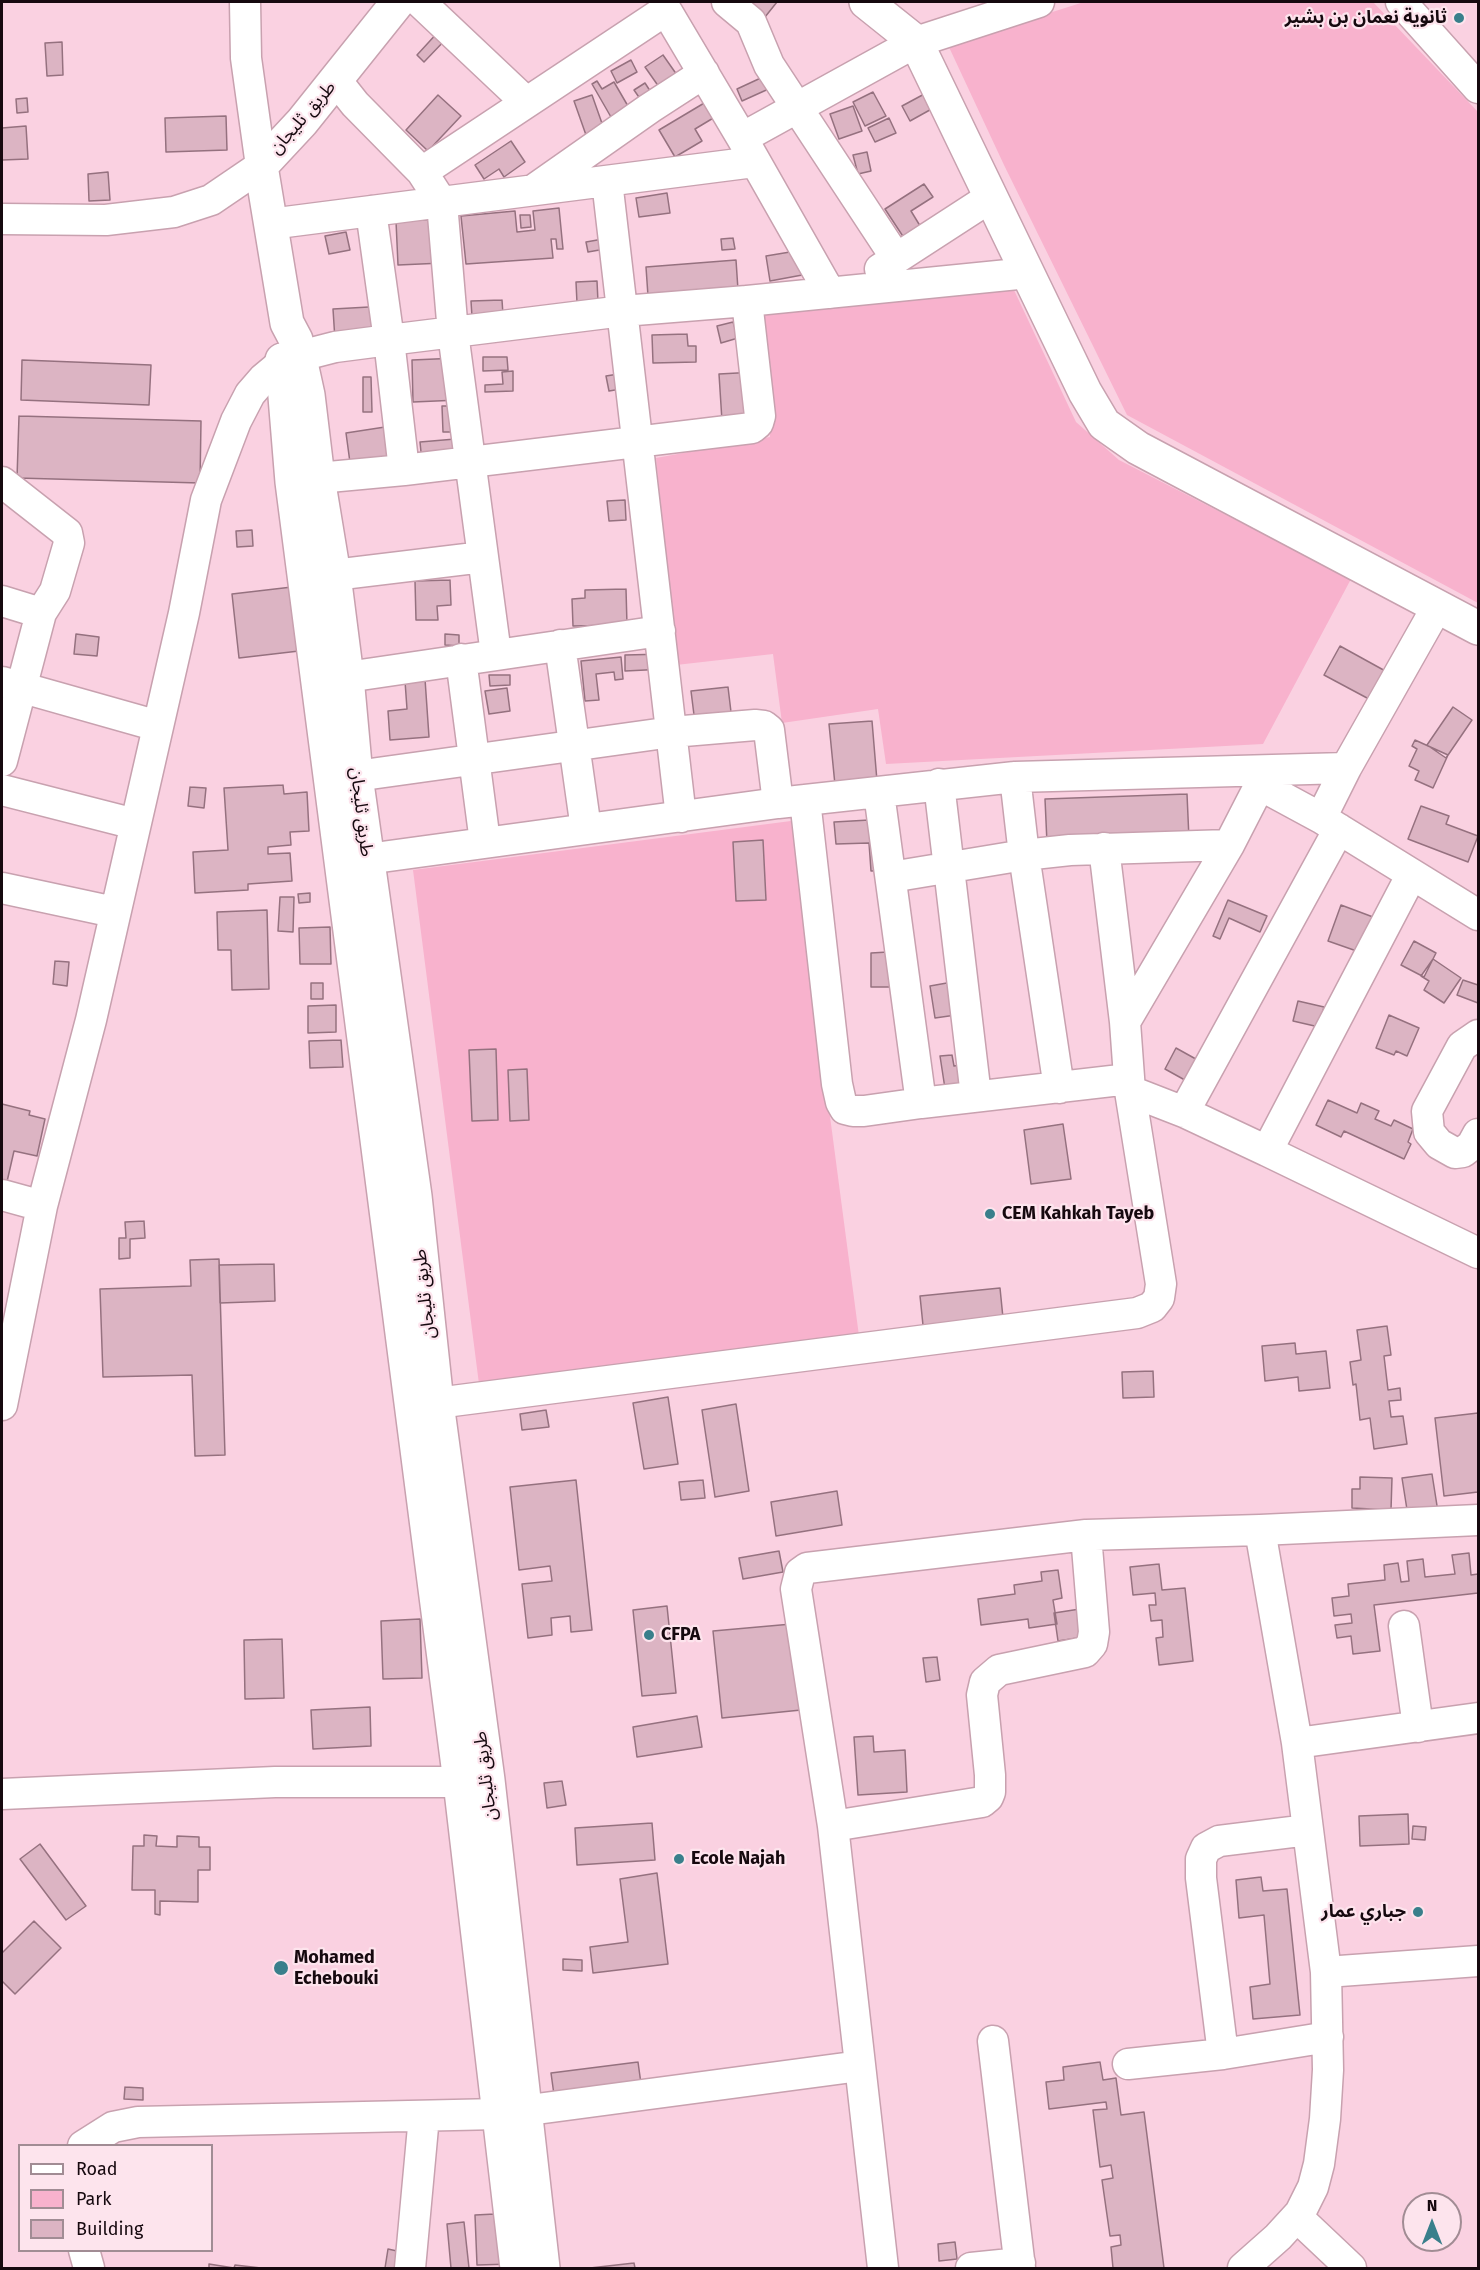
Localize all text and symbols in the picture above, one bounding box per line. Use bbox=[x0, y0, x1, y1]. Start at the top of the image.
place label: ثانوية نعمان بن بشير bbox=[1285, 7, 1447, 29]
marker: ثانوية نعمان بن بشير bbox=[1452, 11, 1466, 25]
street label: طريق ثليجان bbox=[265, 77, 341, 159]
street label: طريق ثليجان bbox=[345, 766, 377, 858]
place label: CEM Kahkah Tayeb bbox=[1002, 1203, 1154, 1225]
marker: CEM Kahkah Tayeb bbox=[983, 1207, 997, 1221]
street label: طريق ثليجان bbox=[410, 1248, 440, 1340]
place label: CFPA bbox=[661, 1624, 700, 1646]
marker: CFPA bbox=[642, 1628, 656, 1642]
street label: طريق ثليجان bbox=[470, 1730, 502, 1822]
place label: Ecole Najah bbox=[691, 1848, 785, 1870]
marker: Ecole Najah bbox=[672, 1852, 686, 1866]
place label: جباري عمار bbox=[1321, 1901, 1406, 1923]
marker: جباري عمار bbox=[1411, 1905, 1425, 1919]
place label: Mohamed Echebouki bbox=[294, 1947, 379, 1990]
marker: Mohamed Echebouki bbox=[272, 1959, 290, 1977]
legend bbox=[18, 2144, 213, 2252]
text: Road bbox=[76, 2158, 118, 2180]
text: Park bbox=[76, 2188, 111, 2210]
north arrow bbox=[1402, 2192, 1462, 2252]
text: N bbox=[1427, 2196, 1437, 2215]
text: Building bbox=[76, 2218, 143, 2240]

